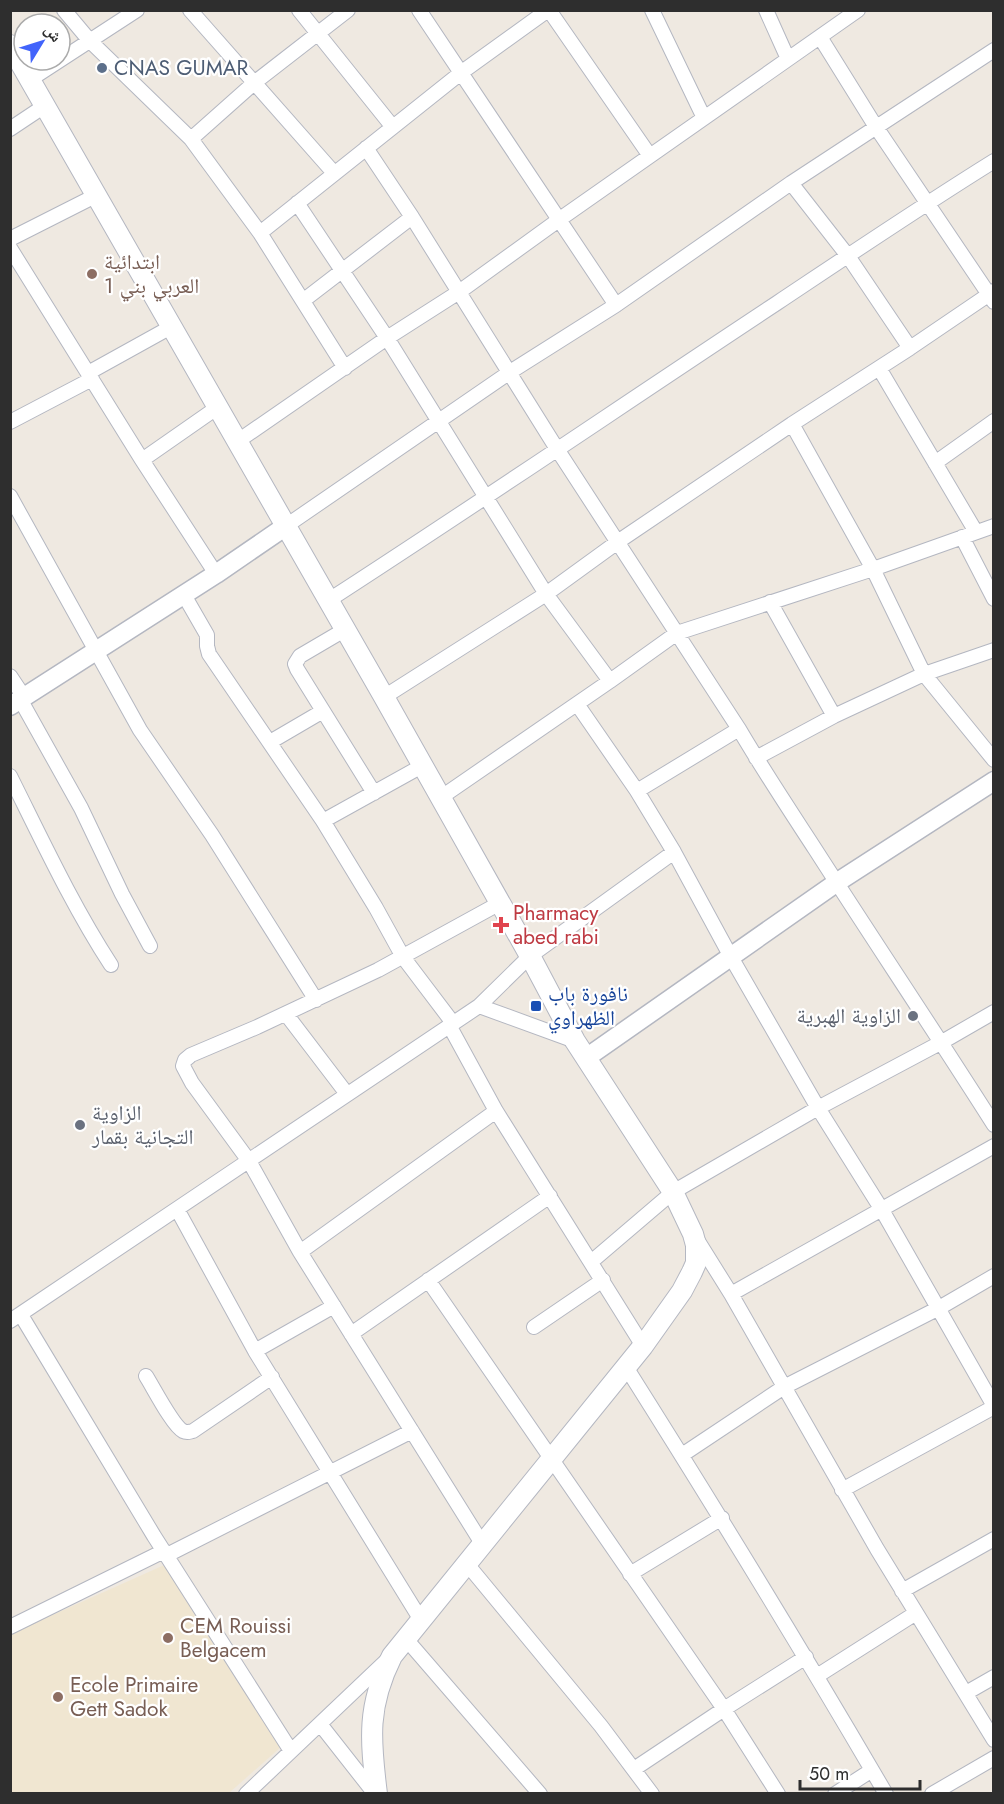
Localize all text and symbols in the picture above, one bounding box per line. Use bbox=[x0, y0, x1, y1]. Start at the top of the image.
north arrow bbox=[12, 12, 72, 72]
text: ش bbox=[39, 19, 68, 47]
place label: CNAS GUMAR bbox=[114, 53, 249, 83]
marker: CNAS GUMAR bbox=[95, 61, 109, 75]
place label: ابتدائية العربي بني 1 bbox=[104, 247, 199, 302]
marker: ابتدائية العربي بني 1 bbox=[85, 267, 99, 281]
place label: Pharmacy abed rabi bbox=[513, 898, 599, 952]
marker: Pharmacy abed rabi bbox=[494, 918, 508, 932]
place label: نافورة باب الظهراوي bbox=[548, 979, 628, 1034]
marker: نافورة باب الظهراوي bbox=[529, 999, 543, 1013]
place label: الزاوية الهبرية bbox=[796, 1001, 901, 1031]
marker: الزاوية الهبرية bbox=[906, 1009, 920, 1023]
place label: الزاوية التجانية بقمار bbox=[91, 1098, 193, 1152]
marker: الزاوية التجانية بقمار bbox=[73, 1118, 87, 1132]
place label: CEM Rouissi Belgacem bbox=[180, 1611, 291, 1665]
marker: CEM Rouissi Belgacem bbox=[161, 1631, 175, 1645]
place label: Ecole Primaire Gett Sadok bbox=[70, 1670, 199, 1724]
marker: Ecole Primaire Gett Sadok bbox=[51, 1690, 65, 1704]
scale bar bbox=[800, 1753, 920, 1791]
text: 50 m bbox=[809, 1761, 849, 1787]

